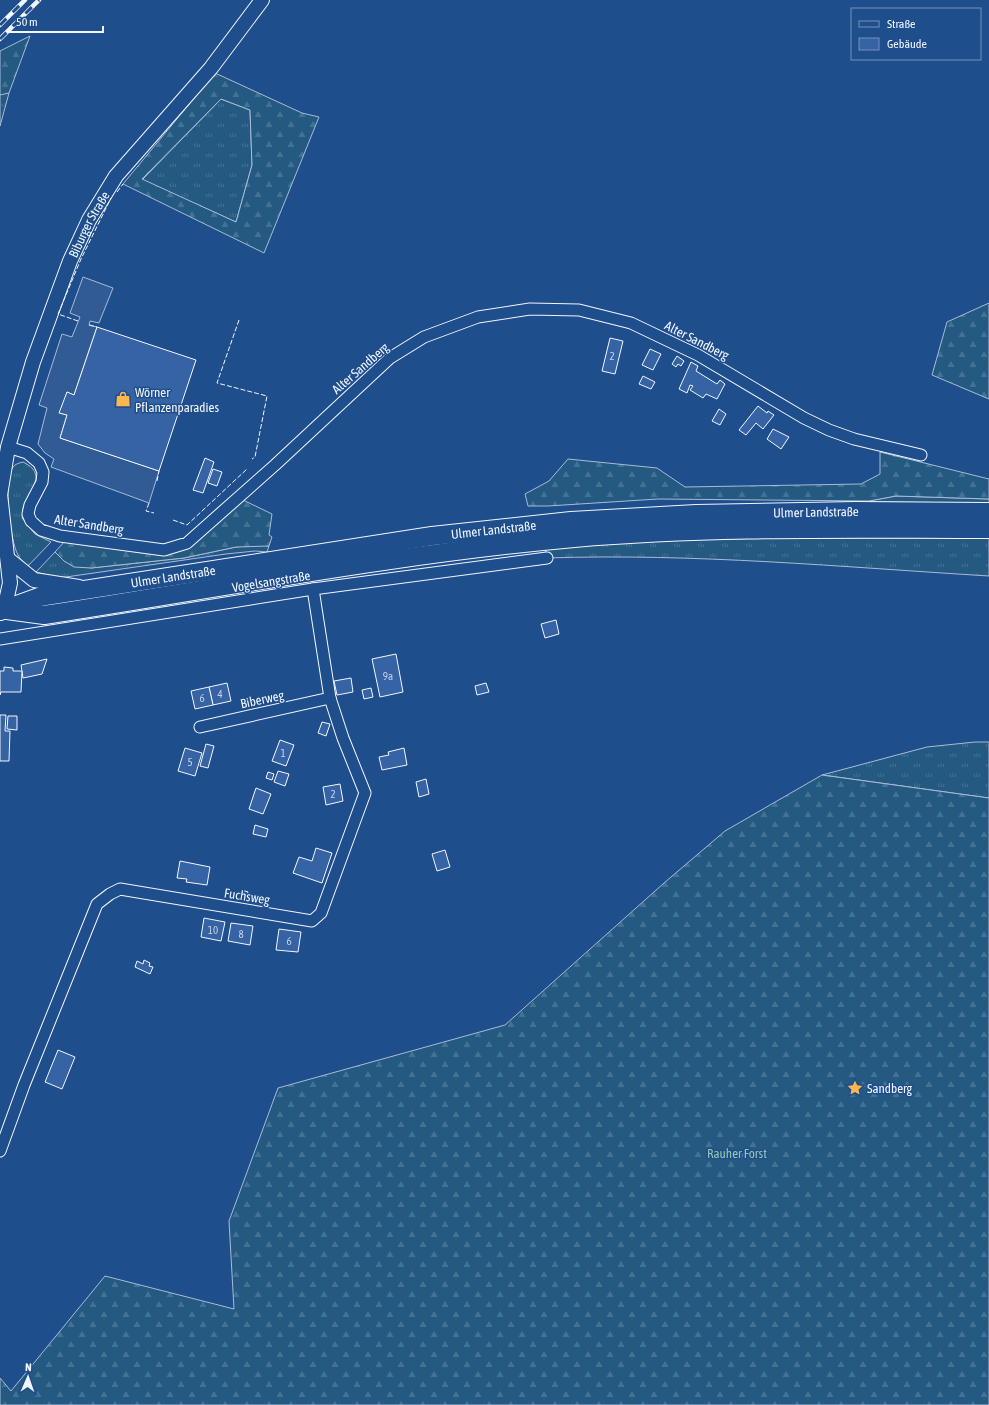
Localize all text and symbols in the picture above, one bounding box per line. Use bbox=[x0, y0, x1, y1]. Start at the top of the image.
scale bar bbox=[10, 8, 103, 34]
legend bbox=[851, 8, 981, 60]
text: 50 m bbox=[16, 15, 38, 29]
text: Straße bbox=[887, 17, 915, 31]
text: Gebäude bbox=[887, 37, 927, 51]
street label: Biburger Straße bbox=[66, 189, 113, 260]
street label: Alter Sandberg bbox=[662, 318, 732, 363]
street label: Alter Sandberg bbox=[329, 339, 392, 397]
house number: 2 bbox=[609, 350, 615, 362]
place label: Wörner Pflanzenparadies bbox=[135, 385, 219, 415]
shop icon: Wörner Pflanzenparadies bbox=[114, 390, 132, 408]
street label: Ulmer Landstraße bbox=[773, 504, 859, 521]
street label: Alter Sandberg bbox=[53, 512, 125, 537]
street label: Ulmer Landstraße bbox=[450, 518, 537, 542]
street label: Ulmer Landstraße bbox=[130, 563, 217, 591]
street label: Vogelsangstraße bbox=[231, 568, 311, 595]
house number: 9a bbox=[383, 670, 393, 682]
street label: Biberweg bbox=[239, 687, 286, 711]
house number: 4 bbox=[217, 688, 223, 700]
house number: 6 bbox=[199, 692, 205, 704]
house number: 1 bbox=[280, 747, 286, 759]
house number: 5 bbox=[187, 756, 193, 768]
house number: 2 bbox=[330, 788, 336, 800]
street label: Fuchsweg bbox=[223, 885, 271, 908]
house number: 10 bbox=[208, 924, 218, 936]
house number: 8 bbox=[238, 928, 244, 940]
house number: 6 bbox=[286, 935, 292, 947]
place icon: Sandberg bbox=[846, 1079, 864, 1097]
place label: Sandberg bbox=[867, 1081, 912, 1096]
park label: Rauher Forst bbox=[707, 1146, 767, 1161]
north arrow bbox=[8, 1357, 48, 1397]
text: N bbox=[25, 1361, 32, 1373]

